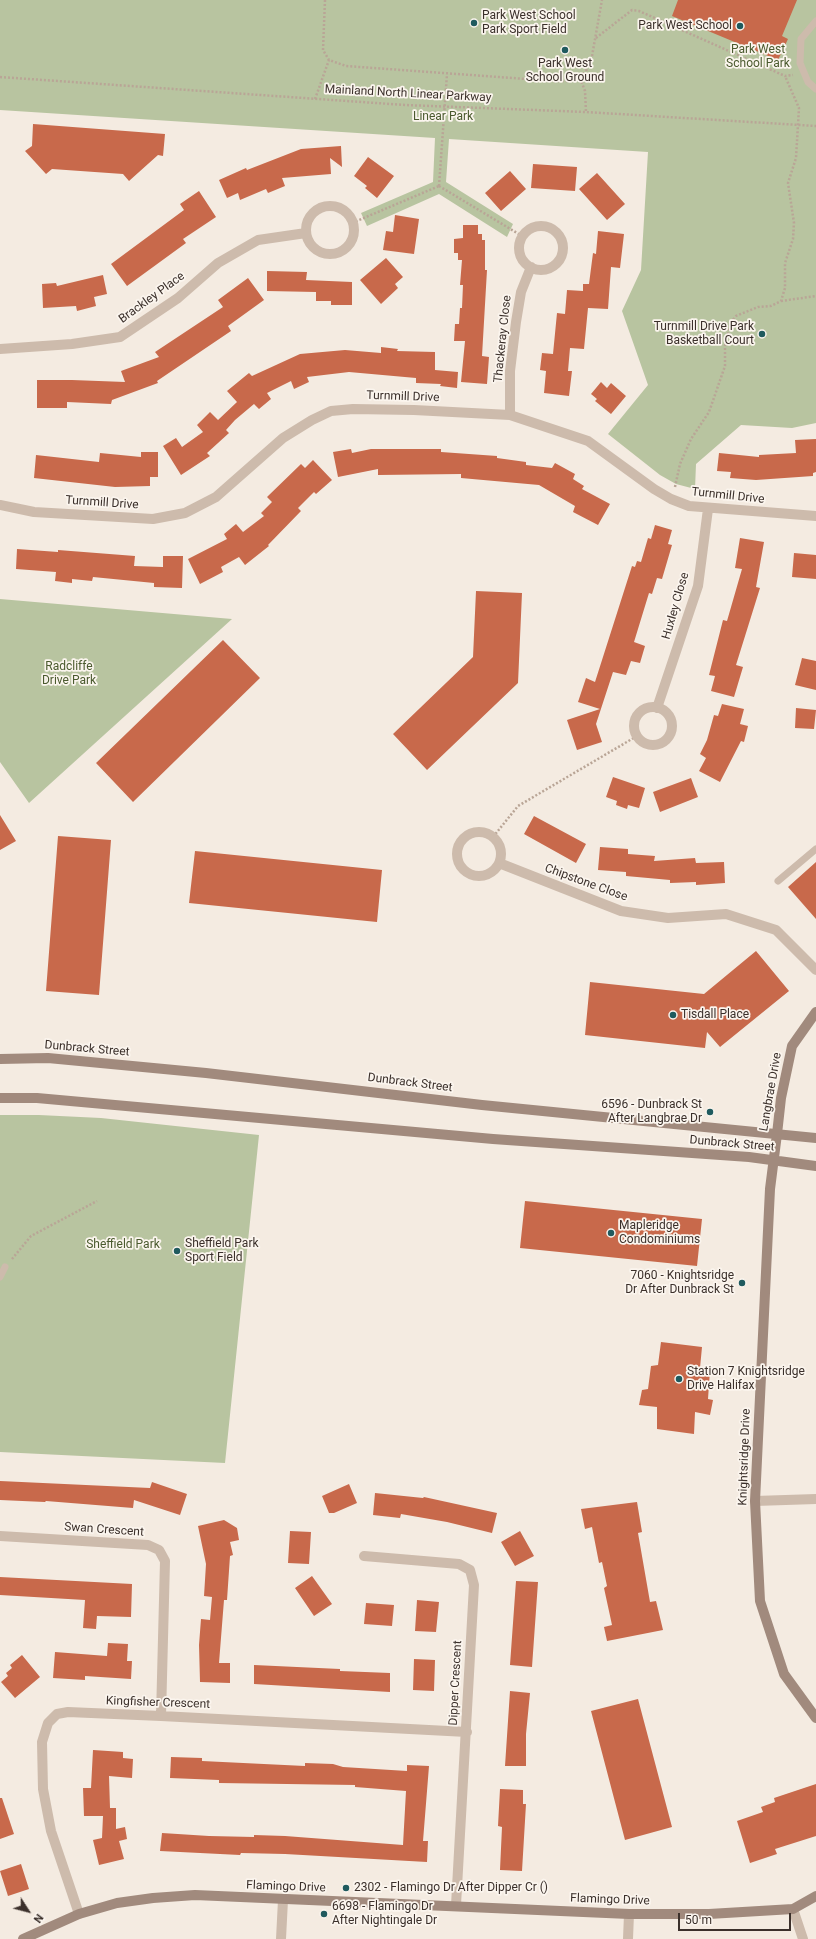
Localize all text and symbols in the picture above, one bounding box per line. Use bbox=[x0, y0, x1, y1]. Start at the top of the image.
place label: Park West School Park Sport Field bbox=[482, 9, 576, 37]
marker: Park West School Park Sport Field bbox=[469, 18, 479, 28]
place label: Park West School bbox=[638, 19, 732, 33]
marker: Park West School bbox=[735, 21, 745, 31]
park label: Park West School Park bbox=[726, 43, 790, 71]
marker: Park West School Ground bbox=[560, 45, 570, 55]
place label: Park West School Ground bbox=[526, 57, 604, 85]
street label: Mainland North Linear Parkway bbox=[324, 82, 492, 106]
park label: Linear Park bbox=[413, 110, 473, 124]
street label: Brackley Place bbox=[116, 269, 188, 327]
street label: Thackeray Close bbox=[491, 295, 515, 383]
place label: Turnmill Drive Park Basketball Court bbox=[654, 320, 754, 348]
marker: Turnmill Drive Park Basketball Court bbox=[757, 329, 767, 339]
street label: Turnmill Drive bbox=[366, 389, 440, 405]
street label: Turnmill Drive bbox=[691, 485, 765, 507]
street label: Turnmill Drive bbox=[65, 493, 139, 513]
street label: Huxley Close bbox=[660, 571, 692, 641]
park label: Radcliffe Drive Park bbox=[42, 660, 96, 688]
street label: Chipstone Close bbox=[543, 861, 629, 905]
place label: Tisdall Place bbox=[681, 1008, 749, 1022]
marker: Tisdall Place bbox=[668, 1010, 678, 1020]
street label: Dunbrack Street bbox=[44, 1038, 130, 1060]
street label: Langbrae Drive bbox=[757, 1051, 785, 1133]
street label: Dunbrack Street bbox=[367, 1071, 453, 1095]
place label: 6596 - Dunbrack St After Langbrae Dr bbox=[601, 1098, 702, 1126]
marker: 6596 - Dunbrack St After Langbrae Dr bbox=[705, 1107, 715, 1117]
street label: Dunbrack Street bbox=[689, 1133, 775, 1155]
place label: Mapleridge Condominiums bbox=[619, 1219, 700, 1247]
marker: Mapleridge Condominiums bbox=[606, 1228, 616, 1238]
place label: Sheffield Park Sport Field bbox=[185, 1237, 259, 1265]
park label: Sheffield Park bbox=[86, 1238, 160, 1252]
marker: Sheffield Park Sport Field bbox=[172, 1246, 182, 1256]
place label: 7060 - Knightsridge Dr After Dunbrack St bbox=[625, 1269, 734, 1297]
marker: 7060 - Knightsridge Dr After Dunbrack St bbox=[737, 1278, 747, 1288]
place label: Station 7 Knightsridge Drive Halifax bbox=[687, 1365, 805, 1393]
marker: Station 7 Knightsridge Drive Halifax bbox=[674, 1374, 684, 1384]
street label: Knightsridge Drive bbox=[736, 1408, 754, 1506]
street label: Swan Crescent bbox=[64, 1520, 144, 1540]
street label: Dipper Crescent bbox=[447, 1640, 465, 1726]
street label: Kingfisher Crescent bbox=[106, 1694, 210, 1712]
street label: Flamingo Drive bbox=[246, 1878, 326, 1896]
place label: 2302 - Flamingo Dr After Dipper Cr () bbox=[354, 1881, 548, 1895]
marker: 2302 - Flamingo Dr After Dipper Cr () bbox=[341, 1883, 351, 1893]
north arrow bbox=[8, 1891, 48, 1931]
street label: Flamingo Drive bbox=[570, 1891, 650, 1909]
place label: 6698 - Flamingo Dr After Nightingale Dr bbox=[332, 1900, 437, 1928]
scale bar bbox=[680, 1905, 793, 1931]
marker: 6698 - Flamingo Dr After Nightingale Dr bbox=[319, 1909, 329, 1919]
text: N bbox=[31, 1911, 46, 1925]
text: 50 m bbox=[685, 1913, 712, 1927]

